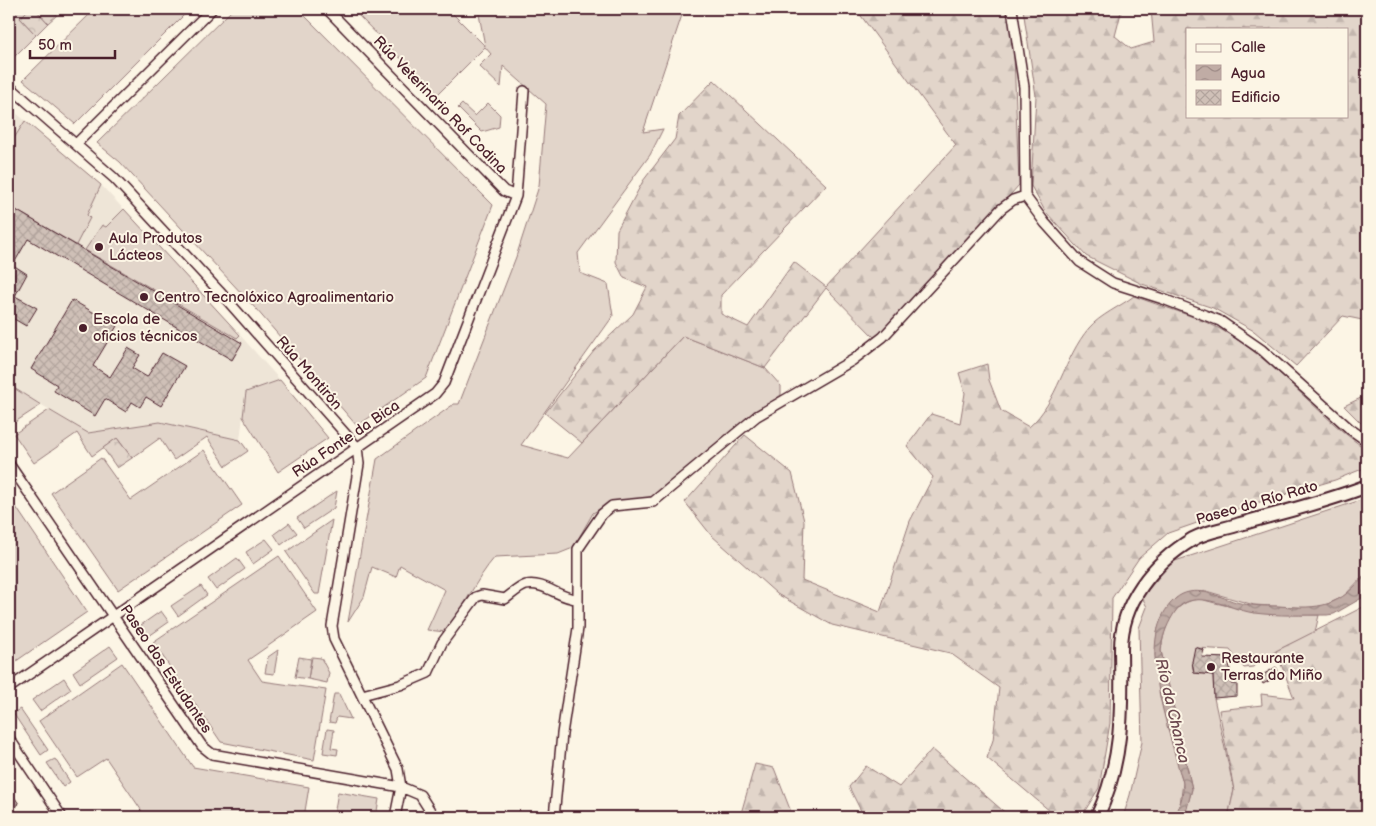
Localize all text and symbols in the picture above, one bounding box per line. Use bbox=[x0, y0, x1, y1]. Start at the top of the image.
scale bar bbox=[30, 28, 115, 60]
legend bbox=[1186, 28, 1348, 118]
street label: Rúa Veterinario Rof Codina bbox=[369, 32, 511, 178]
text: 50 m bbox=[38, 36, 72, 55]
text: Calle bbox=[1231, 38, 1266, 57]
text: Agua bbox=[1231, 64, 1265, 83]
text: Edificio bbox=[1231, 88, 1280, 107]
place label: Aula Produtos Lácteos bbox=[109, 229, 203, 265]
marker: Aula Produtos Lácteos bbox=[93, 241, 105, 253]
place label: Centro Tecnolóxico Agroalimentario bbox=[154, 288, 394, 307]
marker: Centro Tecnolóxico Agroalimentario bbox=[138, 291, 150, 303]
place label: Escola de oficios técnicos bbox=[93, 310, 198, 346]
marker: Escola de oficios técnicos bbox=[77, 322, 89, 334]
street label: Rúa Montirón bbox=[272, 332, 346, 414]
street label: Rúa Fonte da Bica bbox=[289, 396, 403, 482]
street label: Paseo do Río Rato bbox=[1194, 477, 1320, 529]
street label: Paseo dos Estudantes bbox=[116, 601, 216, 737]
place label: Restaurante Terras do Miño bbox=[1221, 649, 1322, 685]
water label: Río da Chanca bbox=[1151, 657, 1193, 765]
marker: Restaurante Terras do Miño bbox=[1205, 661, 1217, 673]

